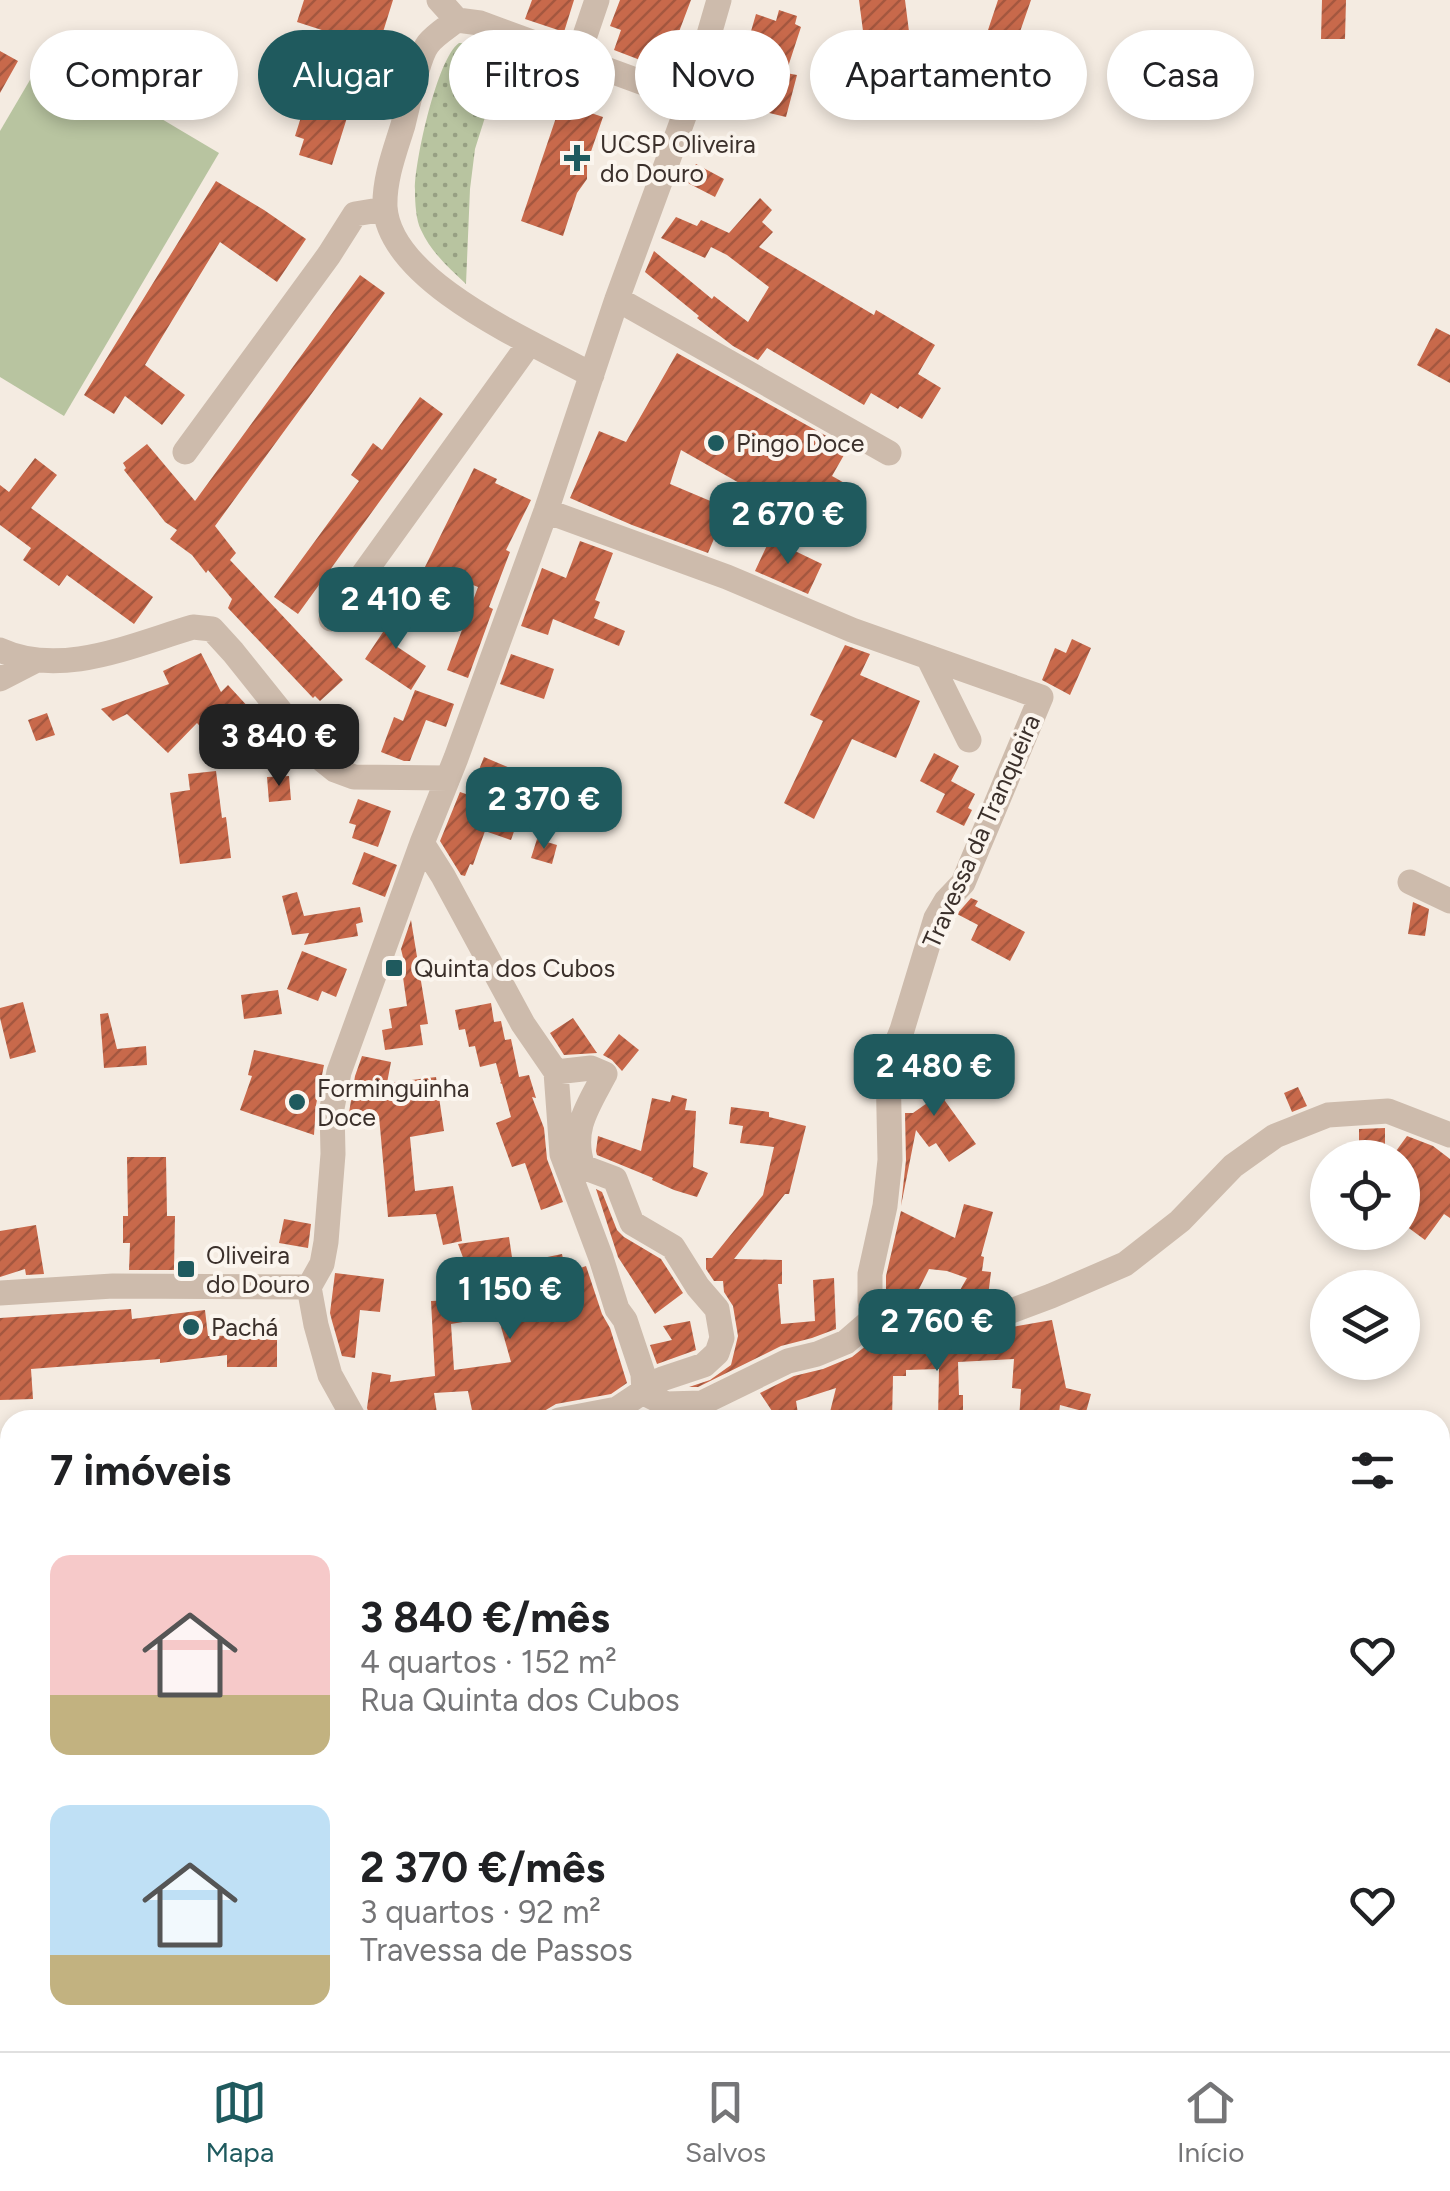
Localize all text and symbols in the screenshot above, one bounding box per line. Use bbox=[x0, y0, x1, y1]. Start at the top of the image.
chip: Comprar bbox=[30, 30, 238, 120]
chip: Alugar bbox=[258, 30, 429, 120]
chip: Filtros bbox=[449, 30, 615, 120]
chip: Novo bbox=[635, 30, 790, 120]
chip: Apartamento bbox=[810, 30, 1087, 120]
chip: Casa bbox=[1107, 30, 1254, 120]
place label: UCSP Oliveira do Douro bbox=[600, 129, 756, 188]
marker: UCSP Oliveira do Douro bbox=[564, 145, 590, 171]
place label: Pingo Doce bbox=[736, 428, 864, 458]
marker: Pingo Doce bbox=[705, 432, 727, 454]
pin: 2 670 € bbox=[696, 482, 880, 567]
text: 2 670 € bbox=[731, 495, 845, 533]
pin: 2 410 € bbox=[304, 567, 488, 652]
text: 2 410 € bbox=[341, 580, 451, 618]
pin: 3 840 € bbox=[187, 704, 371, 789]
street label: Travessa da Tranqueira bbox=[916, 709, 1046, 953]
text: 3 840 € bbox=[221, 717, 337, 755]
pin: 2 370 € bbox=[452, 767, 636, 852]
text: 2 370 € bbox=[488, 780, 600, 818]
place label: Quinta dos Cubos bbox=[414, 953, 615, 983]
marker: Quinta dos Cubos bbox=[383, 957, 405, 979]
pin: 2 480 € bbox=[842, 1034, 1026, 1119]
text: 2 480 € bbox=[876, 1047, 992, 1085]
place label: Forminguinha Doce bbox=[317, 1073, 469, 1132]
marker: Forminguinha Doce bbox=[286, 1091, 308, 1113]
map controls bbox=[1310, 1140, 1420, 1380]
button: locate bbox=[1310, 1140, 1420, 1250]
place label: Oliveira do Douro bbox=[206, 1240, 310, 1299]
pin: 1 150 € bbox=[418, 1257, 602, 1342]
marker: Oliveira do Douro bbox=[175, 1258, 197, 1280]
text: 1 150 € bbox=[458, 1270, 562, 1308]
button: layers bbox=[1310, 1270, 1420, 1380]
pin: 2 760 € bbox=[845, 1289, 1029, 1374]
text: 2 760 € bbox=[880, 1302, 994, 1340]
place label: Pachá bbox=[211, 1312, 278, 1342]
marker: Pachá bbox=[180, 1316, 202, 1338]
icon: filters bbox=[1345, 1443, 1400, 1498]
text: 7 imóveis bbox=[50, 1445, 231, 1496]
text: 3 840 €/mês bbox=[360, 1592, 610, 1643]
icon: home bbox=[130, 1595, 250, 1715]
icon: heart bbox=[1345, 1628, 1400, 1683]
text: 4 quartos · 152 m² bbox=[360, 1643, 617, 1681]
text: Rua Quinta dos Cubos bbox=[360, 1681, 680, 1719]
text: 2 370 €/mês bbox=[360, 1842, 605, 1893]
icon: home bbox=[130, 1845, 250, 1965]
icon: heart bbox=[1345, 1878, 1400, 1933]
text: 3 quartos · 92 m² bbox=[360, 1893, 601, 1931]
text: Travessa de Passos bbox=[360, 1931, 633, 1969]
tab: Mapa bbox=[205, 2075, 274, 2169]
tab: Salvos bbox=[685, 2075, 766, 2169]
tab: Início bbox=[1177, 2075, 1245, 2169]

